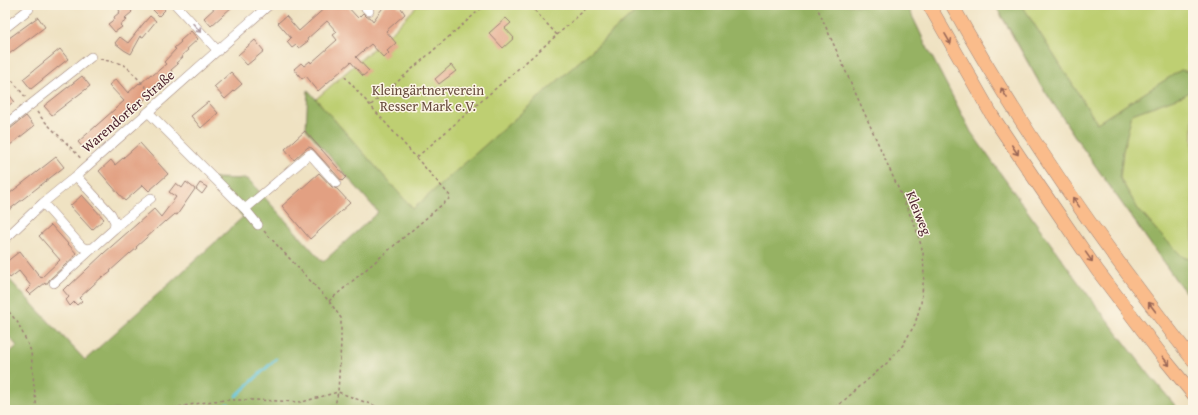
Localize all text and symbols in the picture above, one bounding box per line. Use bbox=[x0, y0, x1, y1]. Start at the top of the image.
one-way arrow bbox=[192, 23, 202, 33]
one-way arrow bbox=[944, 33, 952, 45]
street label: Warendorfer Straße bbox=[77, 65, 179, 157]
park label: Kleingärtnerverein Resser Mark e.V. bbox=[372, 80, 484, 116]
one-way arrow bbox=[1000, 87, 1008, 99]
one-way arrow bbox=[1012, 144, 1020, 156]
street label: Kleiweg bbox=[901, 188, 937, 238]
one-way arrow bbox=[1072, 196, 1080, 207]
one-way arrow bbox=[1085, 252, 1093, 263]
one-way arrow bbox=[1148, 301, 1156, 312]
one-way arrow bbox=[1162, 356, 1171, 367]

